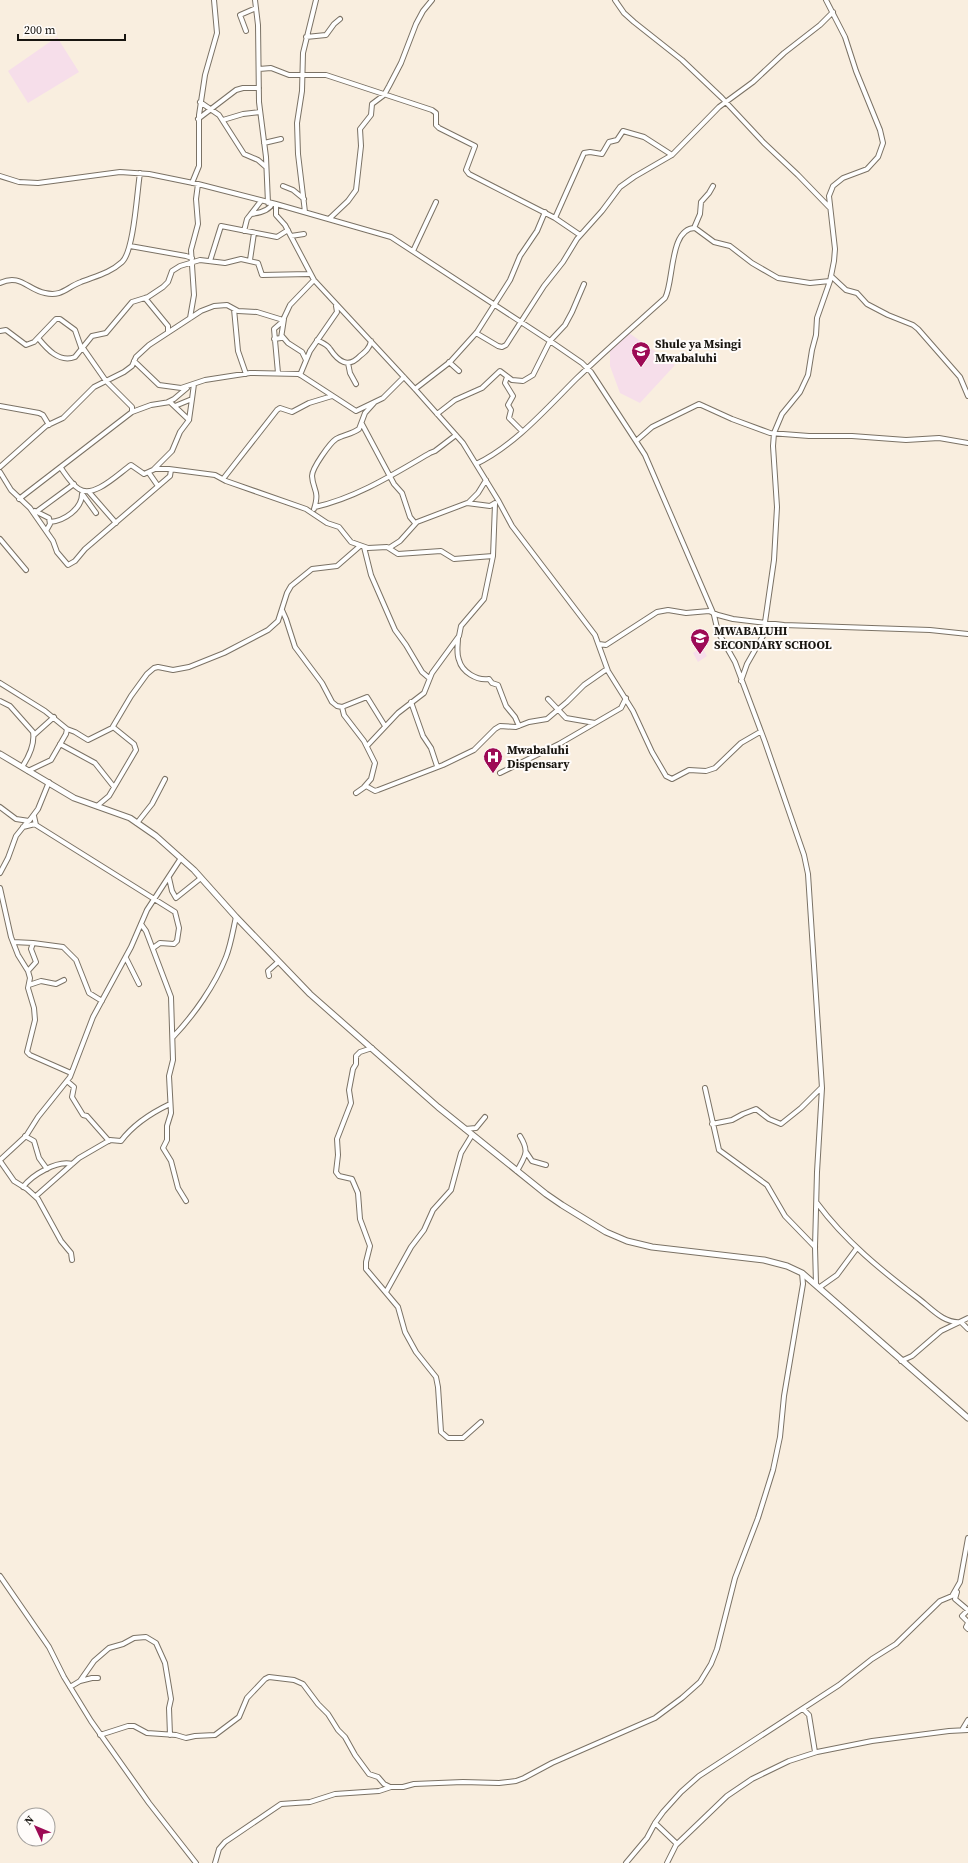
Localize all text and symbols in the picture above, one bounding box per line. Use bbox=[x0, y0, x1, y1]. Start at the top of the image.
scale bar bbox=[18, 16, 125, 42]
text: 200 m bbox=[24, 22, 56, 38]
place label: Shule ya Msingi Mwabaluhi bbox=[655, 336, 742, 366]
school or university icon: Shule ya Msingi Mwabaluhi bbox=[630, 340, 652, 368]
place label: MWABALUHI SECONDARY SCHOOL bbox=[714, 623, 832, 653]
school or university icon: MWABALUHI SECONDARY SCHOOL bbox=[689, 627, 711, 655]
place label: Mwabaluhi Dispensary bbox=[507, 742, 570, 772]
hospital icon: Mwabaluhi Dispensary bbox=[482, 746, 504, 774]
north arrow bbox=[16, 1807, 56, 1847]
text: N bbox=[21, 1812, 37, 1828]

